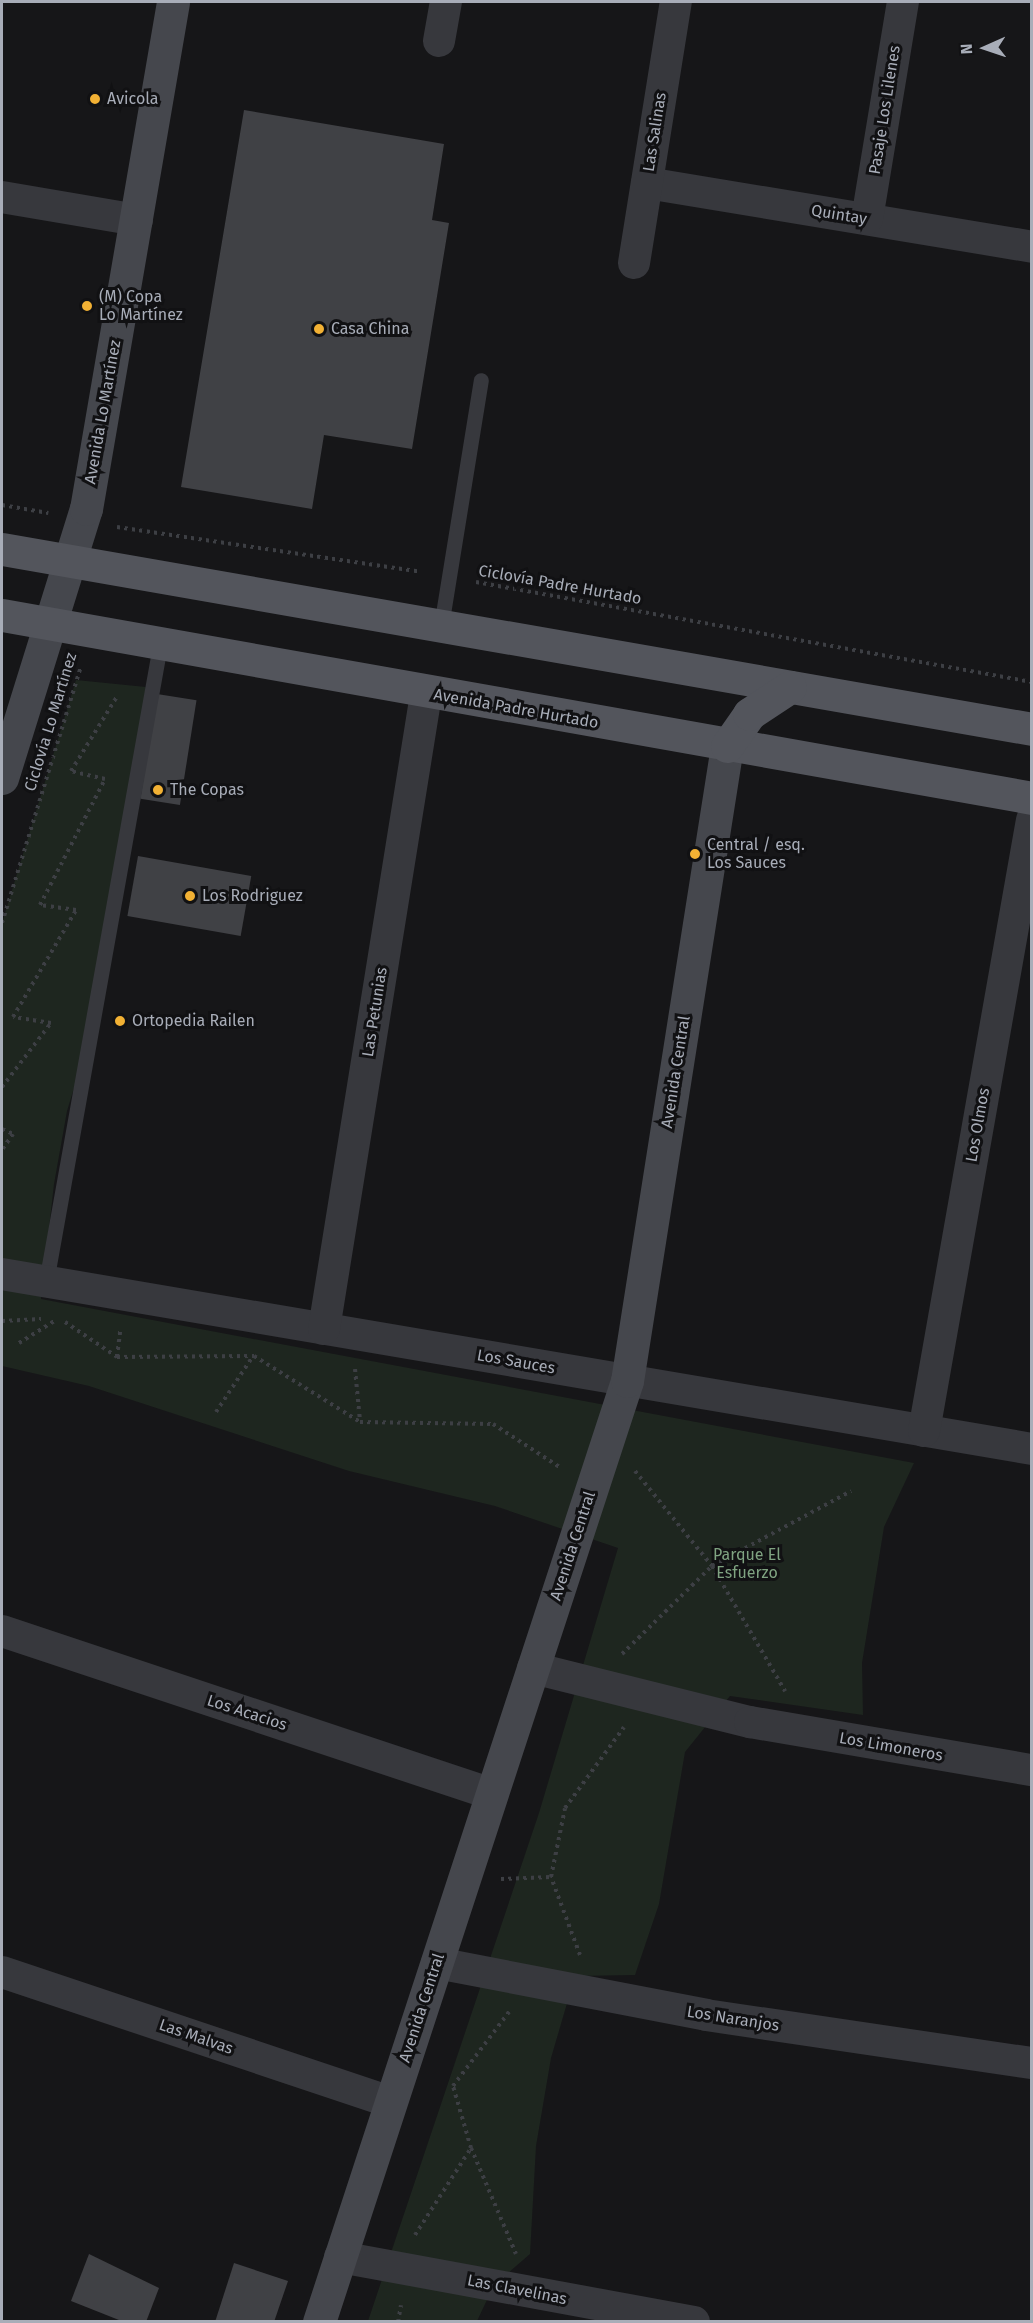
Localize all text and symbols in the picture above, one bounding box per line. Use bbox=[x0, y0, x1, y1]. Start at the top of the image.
north arrow bbox=[955, 18, 1015, 78]
text: N bbox=[957, 43, 976, 55]
street label: Pasaje Los Lilenes bbox=[865, 44, 905, 176]
place label: Avicola bbox=[107, 89, 159, 109]
street label: Las Salinas bbox=[639, 91, 671, 173]
marker: Avicola bbox=[88, 92, 102, 106]
street label: Quintay bbox=[810, 201, 868, 229]
place label: (M) Copa Lo Martínez bbox=[99, 287, 183, 325]
marker: (M) Copa Lo Martínez bbox=[80, 299, 94, 313]
place label: Casa China bbox=[331, 319, 409, 339]
marker: Casa China bbox=[312, 322, 326, 336]
street label: Avenida Lo Martínez bbox=[81, 339, 125, 485]
street label: Ciclovía Padre Hurtado bbox=[477, 561, 643, 609]
street label: Ciclovía Lo Martínez bbox=[21, 650, 81, 794]
street label: Avenida Padre Hurtado bbox=[432, 685, 600, 733]
place label: The Copas bbox=[170, 780, 244, 800]
marker: The Copas bbox=[151, 783, 165, 797]
place label: Central / esq. Los Sauces bbox=[707, 835, 805, 873]
marker: Central / esq. Los Sauces bbox=[688, 847, 702, 861]
place label: Los Rodriguez bbox=[202, 886, 303, 906]
marker: Los Rodriguez bbox=[183, 889, 197, 903]
street label: Las Petunias bbox=[358, 966, 392, 1058]
place label: Ortopedia Railen bbox=[132, 1011, 255, 1031]
marker: Ortopedia Railen bbox=[113, 1014, 127, 1028]
street label: Avenida Central bbox=[658, 1014, 694, 1130]
street label: Los Olmos bbox=[962, 1086, 994, 1164]
street label: Los Sauces bbox=[475, 1346, 557, 1378]
street label: Avenida Central bbox=[546, 1489, 600, 1603]
park label: Parque El Esfuerzo bbox=[713, 1545, 781, 1583]
street label: Los Acacios bbox=[205, 1691, 289, 1735]
street label: Los Limoneros bbox=[838, 1728, 944, 1766]
street label: Avenida Central bbox=[395, 1951, 449, 2065]
street label: Los Naranjos bbox=[685, 2002, 781, 2036]
street label: Las Malvas bbox=[156, 2015, 236, 2059]
street label: Las Clavelinas bbox=[466, 2271, 568, 2309]

